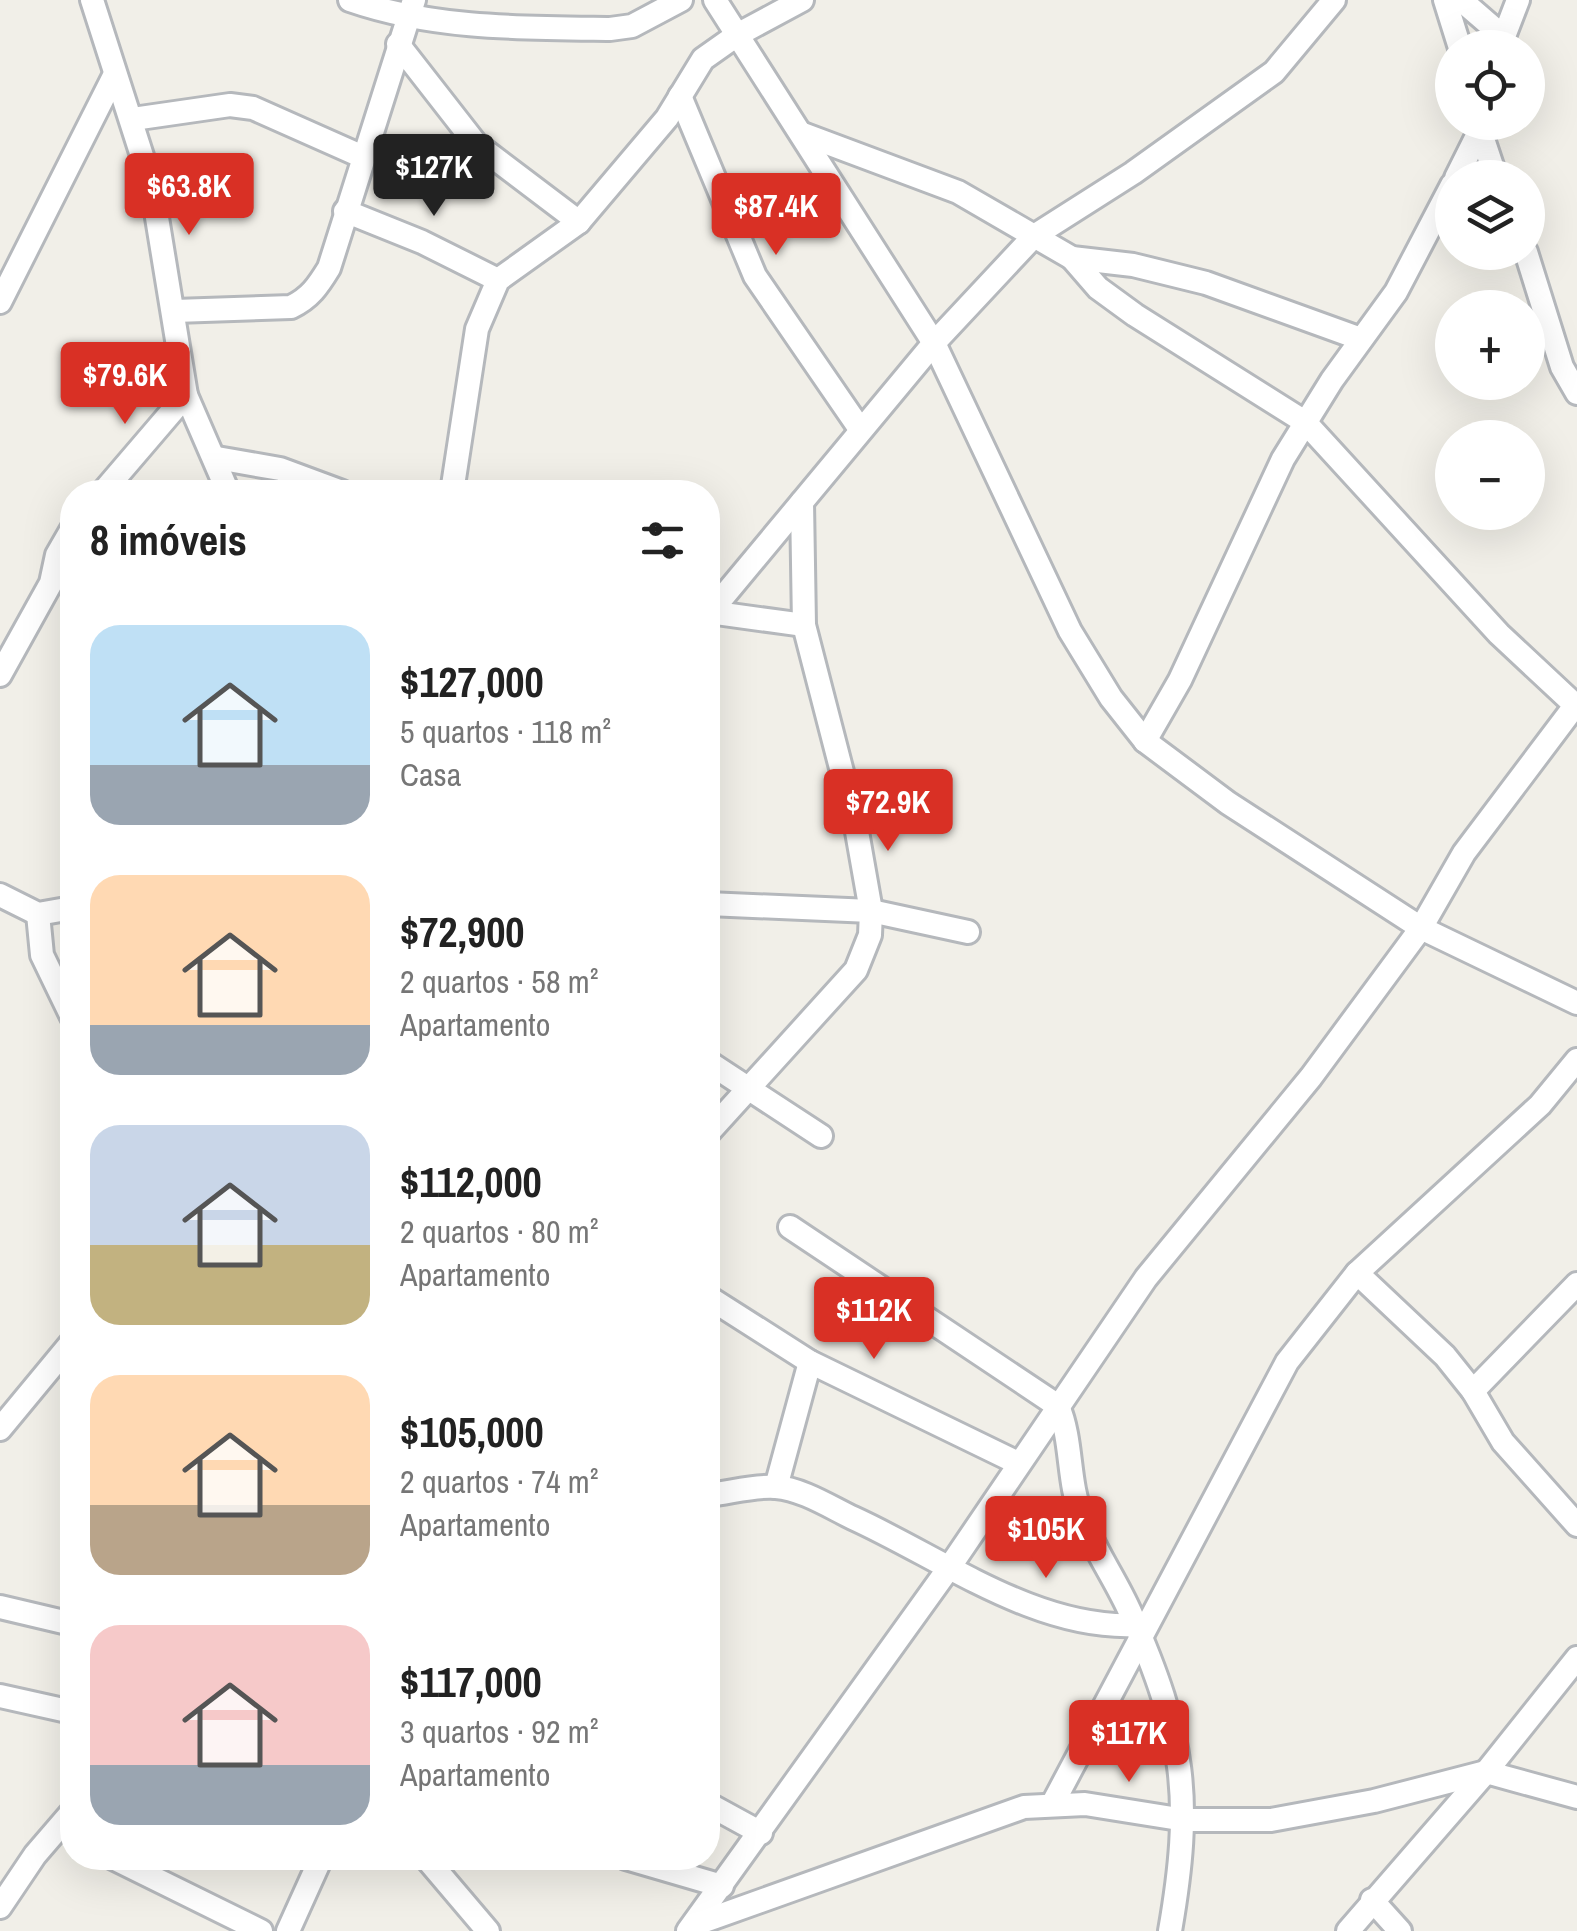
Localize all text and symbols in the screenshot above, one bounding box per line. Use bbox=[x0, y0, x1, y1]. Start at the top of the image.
map controls bbox=[1435, 30, 1545, 530]
button: locate bbox=[1435, 30, 1545, 140]
pin: $127K bbox=[364, 134, 504, 219]
text: $127K bbox=[395, 145, 473, 188]
pin: $63.8K bbox=[108, 153, 270, 238]
button: layers bbox=[1435, 160, 1545, 270]
text: $63.8K bbox=[147, 164, 231, 207]
pin: $87.4K bbox=[695, 173, 857, 258]
text: $87.4K bbox=[734, 184, 818, 227]
button: + bbox=[1435, 290, 1545, 400]
pin: $79.6K bbox=[44, 342, 206, 427]
text: $79.6K bbox=[83, 353, 167, 396]
button: − bbox=[1435, 420, 1545, 530]
text: 8 imóveis bbox=[90, 512, 247, 568]
icon: filters bbox=[635, 513, 690, 568]
text: $127,000 bbox=[400, 654, 544, 710]
icon: home bbox=[170, 665, 290, 785]
text: 5 quartos · 118 m² bbox=[400, 710, 611, 753]
text: Casa bbox=[400, 753, 461, 796]
pin: $72.9K bbox=[807, 769, 969, 854]
text: $72.9K bbox=[846, 780, 930, 823]
text: $72,900 bbox=[400, 904, 525, 960]
icon: home bbox=[170, 915, 290, 1035]
text: 2 quartos · 58 m² bbox=[400, 960, 598, 1003]
text: Apartamento bbox=[400, 1003, 550, 1046]
text: $112,000 bbox=[400, 1154, 542, 1210]
icon: home bbox=[170, 1165, 290, 1285]
text: 2 quartos · 80 m² bbox=[400, 1210, 598, 1253]
text: Apartamento bbox=[400, 1253, 550, 1296]
pin: $112K bbox=[804, 1277, 944, 1362]
text: $112K bbox=[836, 1288, 912, 1331]
text: $105,000 bbox=[400, 1404, 544, 1460]
icon: home bbox=[170, 1415, 290, 1535]
text: 2 quartos · 74 m² bbox=[400, 1460, 598, 1503]
pin: $105K bbox=[976, 1496, 1116, 1581]
text: Apartamento bbox=[400, 1503, 550, 1546]
text: $105K bbox=[1007, 1507, 1085, 1550]
text: $117,000 bbox=[400, 1654, 542, 1710]
icon: home bbox=[170, 1665, 290, 1785]
pin: $117K bbox=[1059, 1700, 1199, 1785]
text: 3 quartos · 92 m² bbox=[400, 1710, 598, 1753]
text: $117K bbox=[1091, 1711, 1167, 1754]
text: Apartamento bbox=[400, 1753, 550, 1796]

